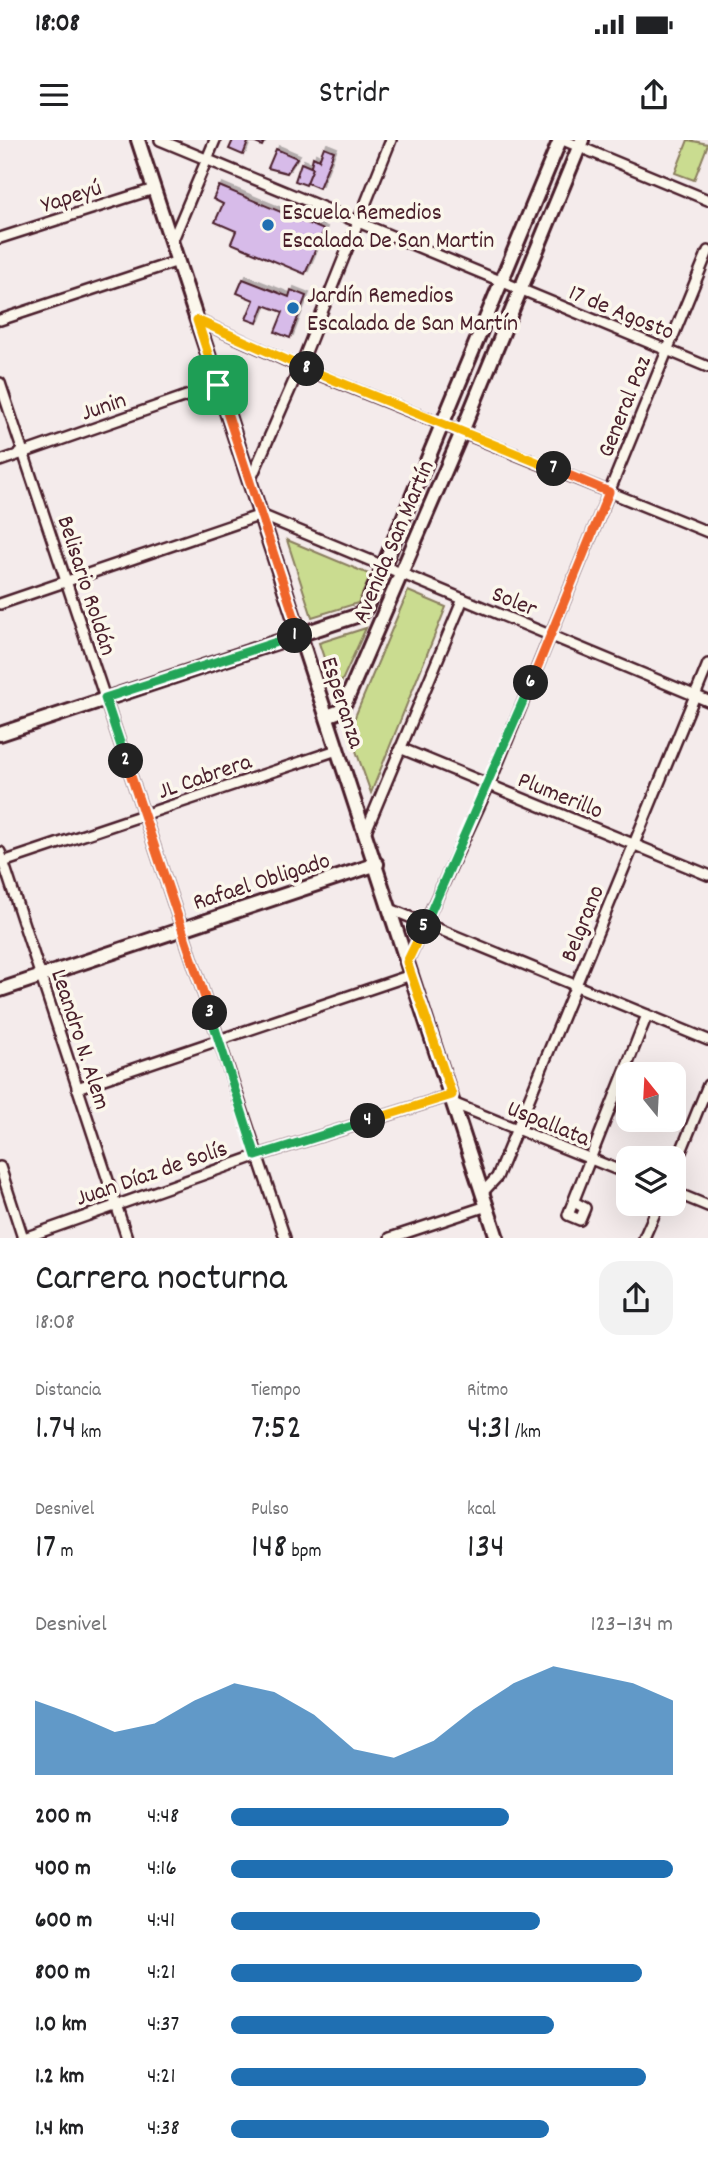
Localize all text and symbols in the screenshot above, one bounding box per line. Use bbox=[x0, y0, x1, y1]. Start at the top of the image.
text: 18:08 bbox=[35, 6, 80, 43]
text: Stridr bbox=[319, 72, 389, 118]
icon: menu bbox=[35, 76, 73, 114]
icon: share bbox=[635, 76, 673, 114]
street label: Yapeyú bbox=[37, 172, 107, 224]
place label: Escuela Remedios Escalada De San Martin bbox=[282, 197, 494, 259]
marker: Escuela Remedios Escalada De San Martin bbox=[260, 217, 276, 233]
street label: 17 de Agosto bbox=[563, 277, 679, 350]
place label: Jardín Remedios Escalada de San Martín bbox=[307, 280, 518, 342]
marker: Jardín Remedios Escalada de San Martín bbox=[285, 300, 301, 316]
street label: General Paz bbox=[590, 351, 662, 463]
pin: 8 bbox=[290, 352, 324, 386]
pin bbox=[188, 355, 248, 415]
text: 8 bbox=[303, 355, 310, 382]
icon: arrive bbox=[199, 366, 237, 404]
street label: Junin bbox=[77, 384, 131, 431]
pin: 7 bbox=[536, 452, 572, 486]
street label: Avenida San Martín bbox=[345, 455, 444, 629]
text: 7 bbox=[550, 455, 557, 482]
street label: Belisario Roldán bbox=[47, 512, 124, 660]
street label: Soler bbox=[486, 578, 542, 627]
pin: 1 bbox=[278, 618, 312, 654]
text: 1 bbox=[292, 622, 297, 649]
street label: Esperanza bbox=[310, 653, 372, 754]
pin: 6 bbox=[514, 666, 548, 700]
text: 6 bbox=[526, 669, 535, 696]
pin: 2 bbox=[108, 744, 144, 778]
street label: JL Cabrera bbox=[153, 746, 257, 810]
text: 2 bbox=[121, 747, 130, 774]
street label: Plumerillo bbox=[512, 764, 608, 829]
street label: Rafael Obligado bbox=[189, 845, 335, 921]
street label: Belgrano bbox=[553, 881, 615, 968]
pin: 5 bbox=[406, 910, 442, 944]
text: 5 bbox=[419, 913, 428, 940]
street label: Leandro N. Alem bbox=[40, 965, 118, 1115]
pin: 3 bbox=[192, 996, 228, 1030]
text: 3 bbox=[205, 999, 214, 1026]
north arrow bbox=[616, 1062, 686, 1132]
map controls bbox=[616, 1062, 686, 1216]
street label: Uspallata bbox=[501, 1093, 595, 1157]
pin: 4 bbox=[350, 1104, 386, 1138]
text: 4 bbox=[364, 1107, 371, 1134]
street label: Juan Díaz de Solís bbox=[72, 1133, 232, 1217]
button: layers bbox=[616, 1146, 686, 1216]
text: Carrera nocturna bbox=[35, 1253, 287, 1308]
button: share bbox=[599, 1261, 673, 1335]
text: 18:08 bbox=[35, 1307, 75, 1340]
text: Distancia bbox=[35, 1378, 101, 1405]
text: Tiempo bbox=[251, 1378, 301, 1405]
text: Ritmo bbox=[467, 1378, 508, 1405]
text: 1.74 bbox=[35, 1405, 76, 1455]
text: 7:52 bbox=[251, 1405, 302, 1455]
text: 4:31 bbox=[467, 1405, 511, 1455]
text: km bbox=[76, 1420, 102, 1447]
text: /km bbox=[511, 1420, 541, 1447]
text: Desnivel bbox=[35, 1497, 94, 1524]
text: Pulso bbox=[251, 1497, 289, 1524]
text: kcal bbox=[467, 1497, 496, 1524]
text: 17 bbox=[35, 1524, 56, 1574]
text: 148 bbox=[251, 1524, 287, 1574]
text: 134 bbox=[467, 1524, 505, 1574]
text: m bbox=[56, 1539, 73, 1566]
text: bpm bbox=[287, 1539, 322, 1566]
text: Desnivel bbox=[35, 1609, 107, 1642]
text: 123–134 m bbox=[590, 1609, 673, 1642]
text: 200 m bbox=[35, 1801, 91, 1834]
text: 4:48 bbox=[147, 1801, 179, 1834]
text: 400 m bbox=[35, 1853, 91, 1886]
text: 4:16 bbox=[147, 1853, 177, 1886]
text: 600 m bbox=[35, 1905, 92, 1938]
text: 4:41 bbox=[147, 1905, 175, 1938]
text: 800 m bbox=[35, 1957, 90, 1990]
text: 4:21 bbox=[147, 1957, 175, 1990]
text: 1.0 km bbox=[35, 2009, 87, 2042]
text: 4:37 bbox=[147, 2009, 179, 2042]
text: 1.2 km bbox=[35, 2061, 84, 2094]
text: 4:21 bbox=[147, 2061, 175, 2094]
text: 1.4 km bbox=[35, 2113, 84, 2146]
text: 4:38 bbox=[147, 2113, 180, 2146]

